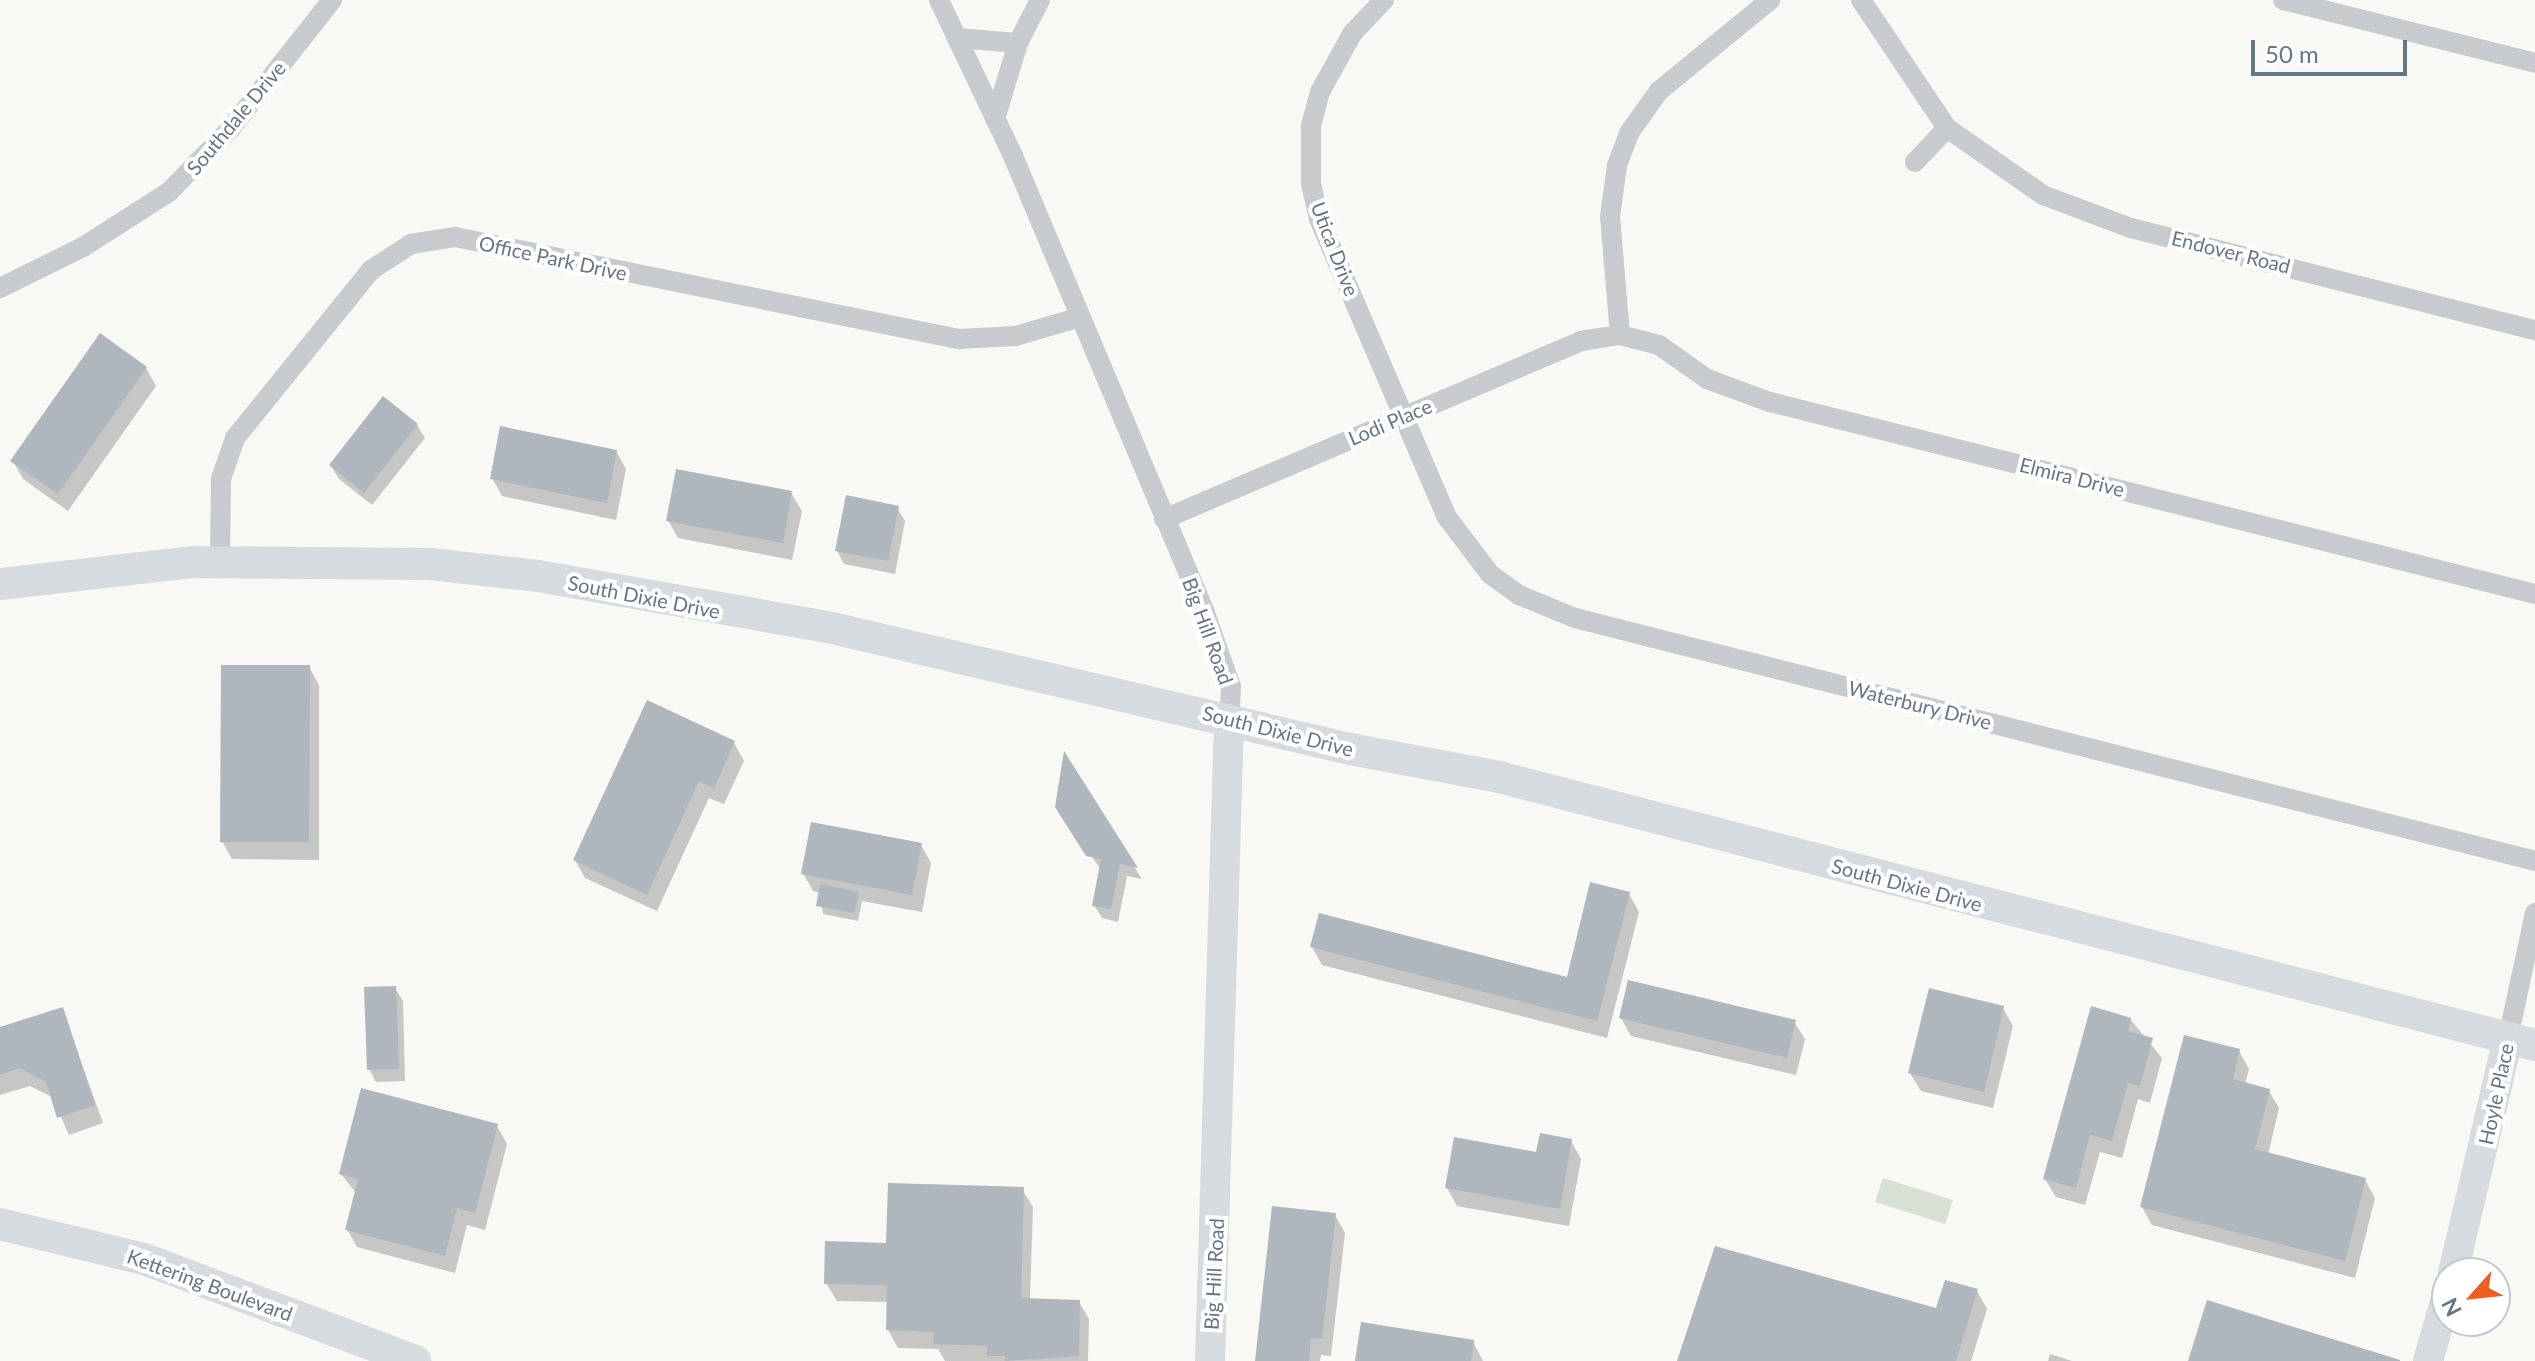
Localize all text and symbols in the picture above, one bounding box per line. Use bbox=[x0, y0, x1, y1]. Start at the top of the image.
scale bar bbox=[2255, 24, 2411, 74]
text: 50 m bbox=[2265, 39, 2319, 68]
street label: Southdale Drive bbox=[182, 56, 290, 180]
street label: Utica Drive bbox=[1306, 198, 1364, 300]
street label: Endover Road bbox=[2169, 226, 2293, 278]
street label: Office Park Drive bbox=[477, 231, 629, 285]
street label: Lodi Place bbox=[1345, 394, 1435, 450]
street label: Elmira Drive bbox=[2017, 452, 2127, 502]
street label: South Dixie Drive bbox=[566, 570, 722, 624]
street label: Big Hill Road bbox=[1178, 574, 1238, 688]
street label: Waterbury Drive bbox=[1846, 676, 1994, 734]
street label: South Dixie Drive bbox=[1200, 701, 1356, 761]
street label: South Dixie Drive bbox=[1829, 853, 1985, 917]
street label: Hoyle Place bbox=[2474, 1041, 2518, 1147]
street label: Big Hill Road bbox=[1199, 1218, 1229, 1330]
street label: Kettering Boulevard bbox=[124, 1244, 296, 1326]
north arrow bbox=[2431, 1257, 2511, 1337]
text: N bbox=[2435, 1294, 2467, 1321]

